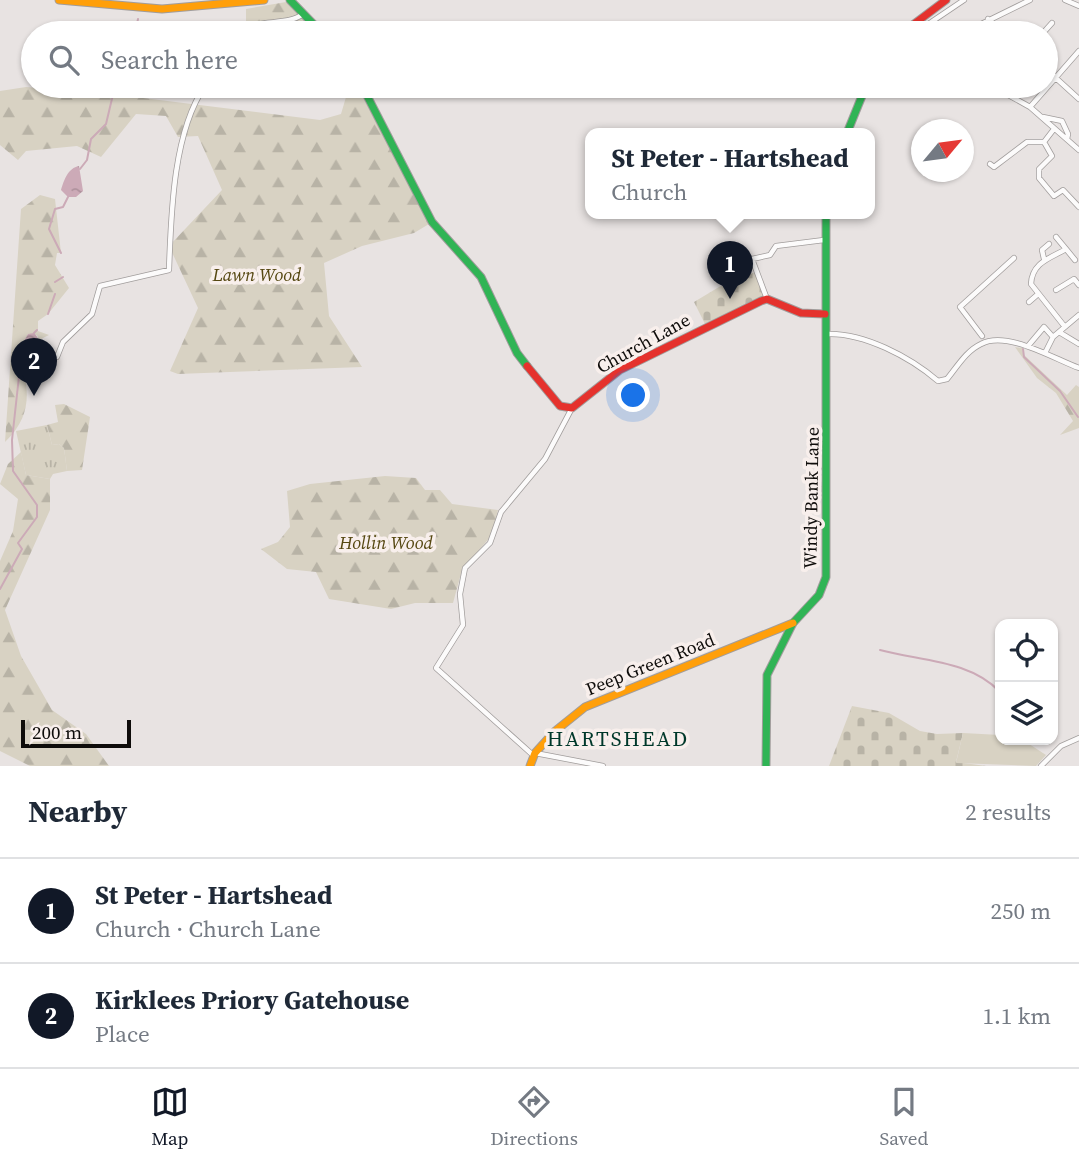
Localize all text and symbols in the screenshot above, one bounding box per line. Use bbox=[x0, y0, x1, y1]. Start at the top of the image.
search box bbox=[21, 21, 1058, 98]
icon: search bbox=[45, 41, 83, 79]
text: Search here bbox=[101, 42, 238, 78]
north arrow bbox=[911, 119, 974, 182]
popup bbox=[585, 128, 875, 219]
text: St Peter - Hartshead bbox=[611, 140, 849, 176]
text: Church bbox=[611, 176, 687, 208]
pin: 1 bbox=[707, 241, 753, 299]
park label: Lawn Wood bbox=[212, 262, 302, 287]
street label: Church Lane bbox=[592, 307, 694, 379]
pin: 2 bbox=[11, 338, 57, 396]
your location bbox=[616, 378, 650, 412]
street label: Windy Bank Lane bbox=[797, 427, 825, 569]
park label: Hollin Wood bbox=[338, 530, 433, 555]
map controls bbox=[995, 619, 1058, 745]
button: locate bbox=[995, 619, 1058, 682]
street label: Peep Green Road bbox=[582, 627, 718, 701]
button: layers bbox=[995, 682, 1058, 745]
scale bar bbox=[21, 717, 131, 749]
text: 200 m bbox=[32, 719, 82, 745]
district label: HARTSHEAD bbox=[547, 724, 689, 753]
text: Nearby bbox=[28, 791, 127, 832]
text: 2 results bbox=[965, 796, 1051, 828]
text: St Peter - Hartshead bbox=[95, 877, 332, 913]
text: 1 bbox=[45, 895, 57, 927]
text: 250 m bbox=[990, 895, 1051, 927]
text: Church · Church Lane bbox=[95, 913, 321, 945]
text: Kirklees Priory Gatehouse bbox=[95, 982, 409, 1018]
text: 2 bbox=[45, 1000, 57, 1032]
text: 1.1 km bbox=[982, 1000, 1051, 1032]
text: Place bbox=[95, 1018, 150, 1050]
tab: Map bbox=[151, 1083, 189, 1151]
tab: Directions bbox=[490, 1083, 578, 1151]
tab: Saved bbox=[880, 1083, 928, 1151]

